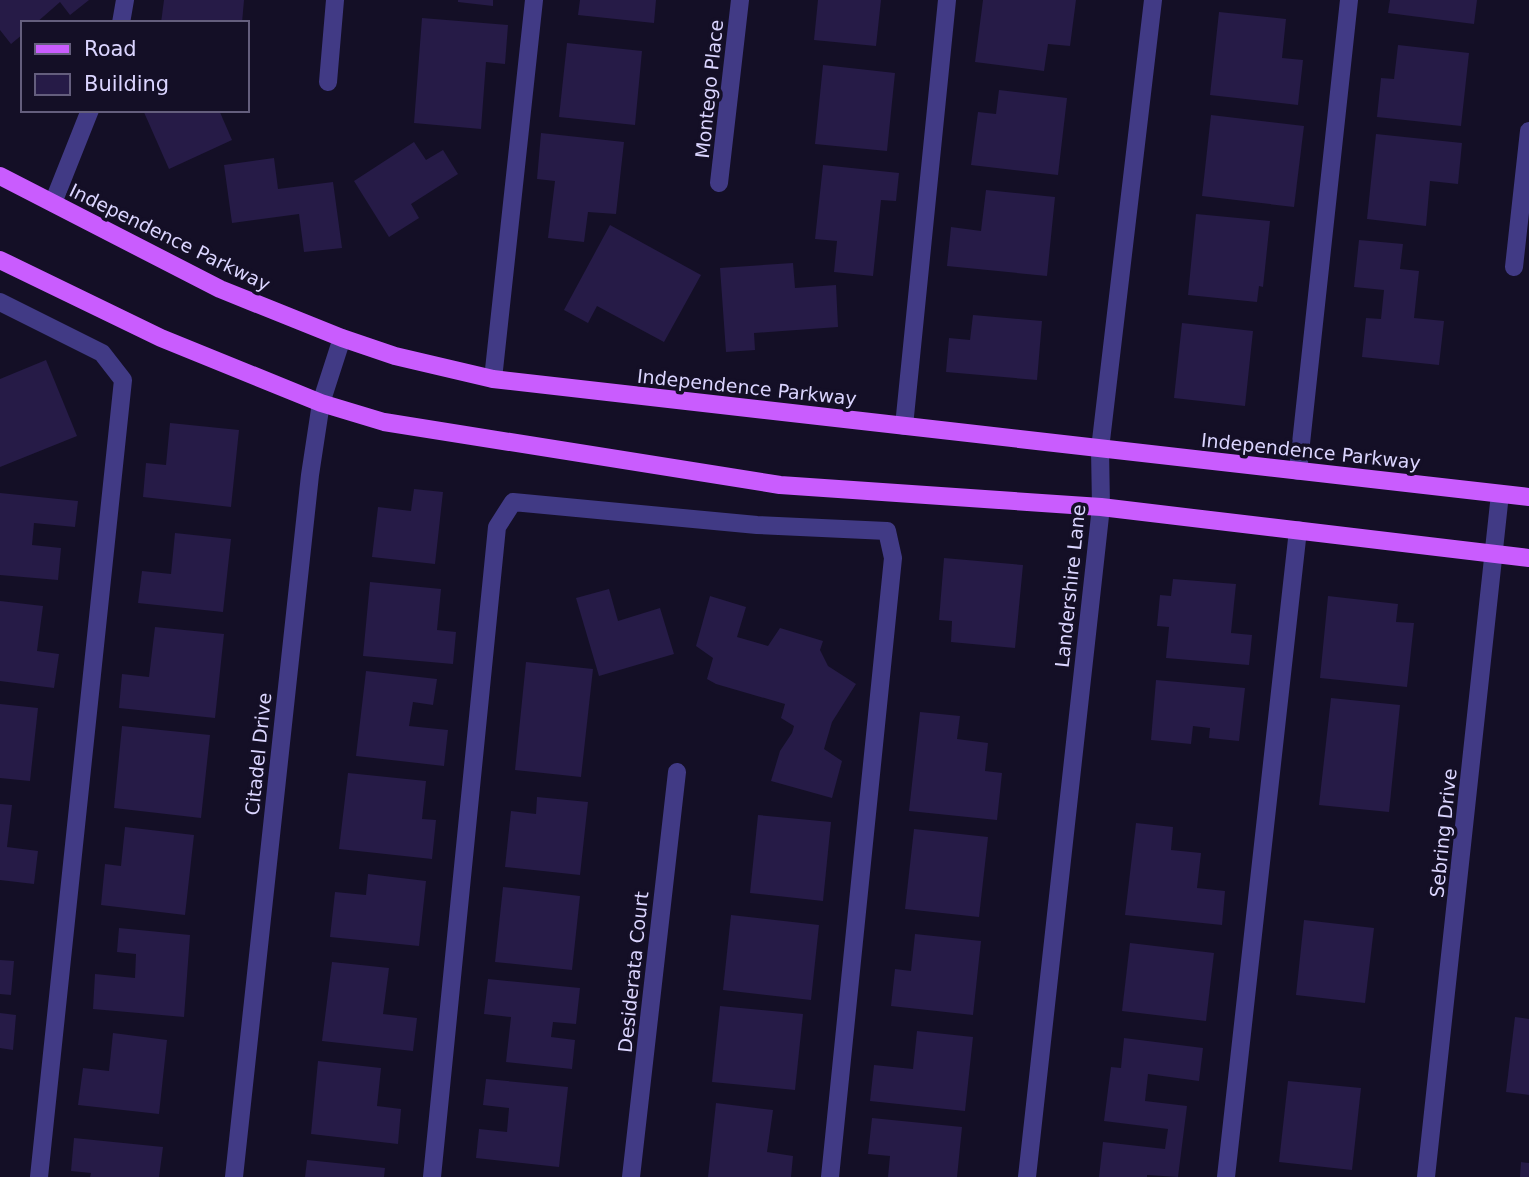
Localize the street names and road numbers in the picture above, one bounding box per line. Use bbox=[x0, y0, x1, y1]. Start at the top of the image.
street label: Montego Place bbox=[691, 19, 727, 159]
street label: Independence Parkway bbox=[66, 179, 274, 295]
street label: Independence Parkway bbox=[636, 365, 858, 409]
street label: Independence Parkway bbox=[1200, 429, 1422, 473]
street label: Landershire Lane bbox=[1050, 503, 1090, 669]
street label: Citadel Drive bbox=[241, 692, 275, 816]
street label: Sebring Drive bbox=[1425, 767, 1461, 899]
street label: Desiderata Court bbox=[614, 890, 652, 1054]

